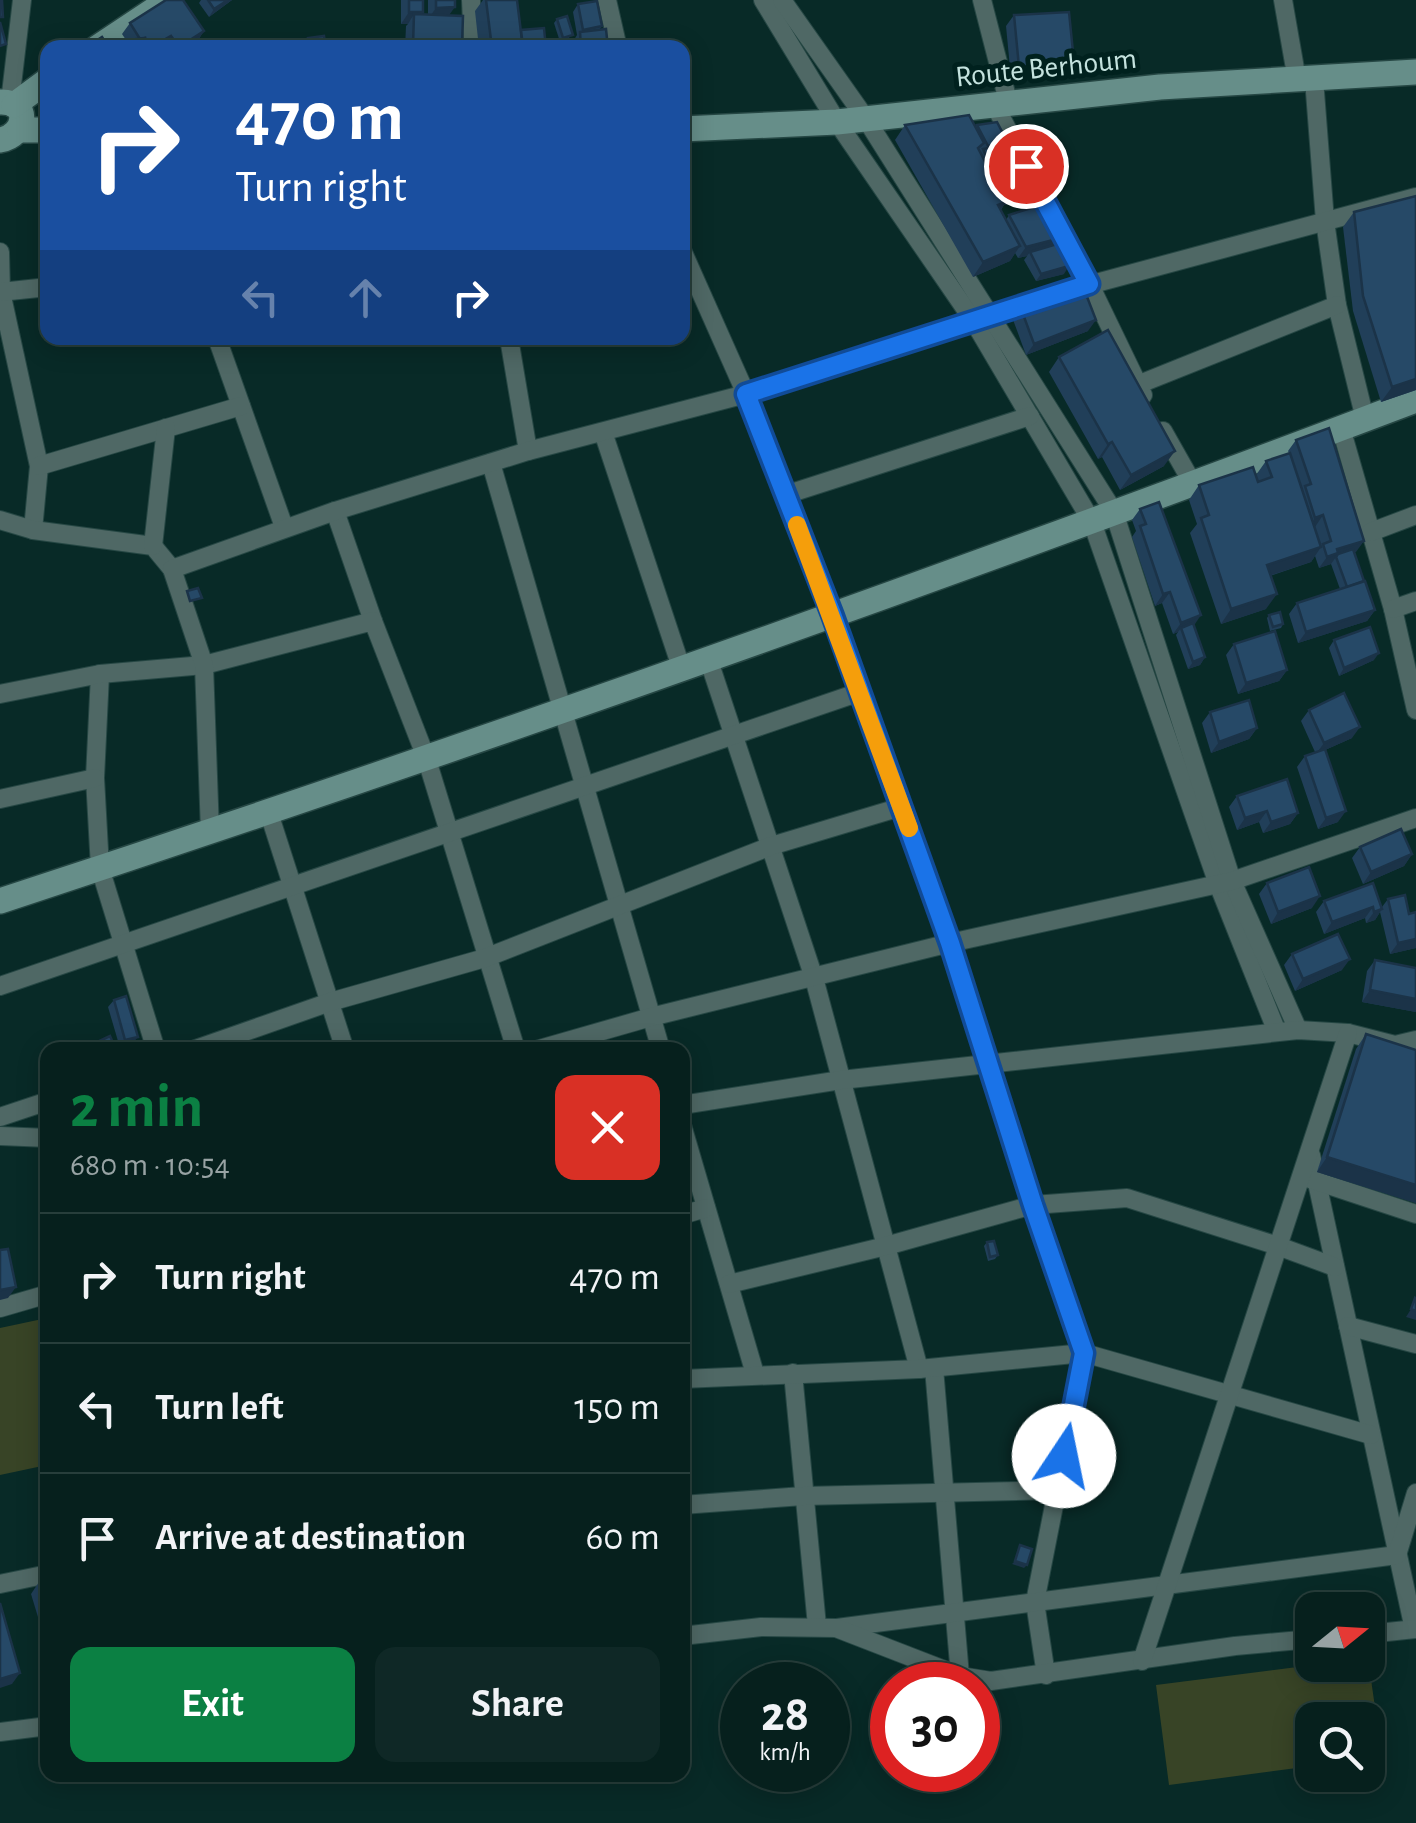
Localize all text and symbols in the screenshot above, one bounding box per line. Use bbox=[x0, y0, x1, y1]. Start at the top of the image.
street label: Route Berhoum bbox=[954, 44, 1138, 92]
icon: right bbox=[70, 80, 200, 210]
text: 470 m bbox=[235, 83, 404, 153]
pin bbox=[984, 124, 1069, 209]
icon: arrive bbox=[999, 139, 1054, 194]
text: Turn right bbox=[235, 165, 407, 210]
icon: left bbox=[233, 270, 288, 325]
icon: ahead bbox=[338, 270, 393, 325]
icon: right bbox=[443, 270, 498, 325]
button: close bbox=[555, 1075, 660, 1180]
text: 2 min bbox=[70, 1078, 203, 1138]
text: 680 m · 10:54 bbox=[70, 1149, 230, 1181]
icon: right bbox=[70, 1251, 125, 1306]
text: Turn right bbox=[155, 1259, 305, 1297]
text: 470 m bbox=[569, 1259, 660, 1297]
icon: left bbox=[70, 1381, 125, 1436]
text: Turn left bbox=[155, 1389, 283, 1427]
text: 150 m bbox=[574, 1389, 660, 1427]
position arrow bbox=[1012, 1404, 1116, 1508]
icon: arrive bbox=[70, 1511, 125, 1566]
text: Arrive at destination bbox=[155, 1519, 466, 1557]
text: 60 m bbox=[585, 1519, 660, 1557]
north arrow bbox=[1295, 1592, 1385, 1682]
map controls bbox=[1295, 1592, 1385, 1792]
button: Exit bbox=[70, 1647, 355, 1762]
button: Share bbox=[375, 1647, 660, 1762]
speed limit sign: 30 bbox=[870, 1662, 1000, 1792]
text: 28 bbox=[761, 1690, 809, 1740]
button: search bbox=[1295, 1702, 1385, 1792]
text: km/h bbox=[759, 1740, 811, 1765]

